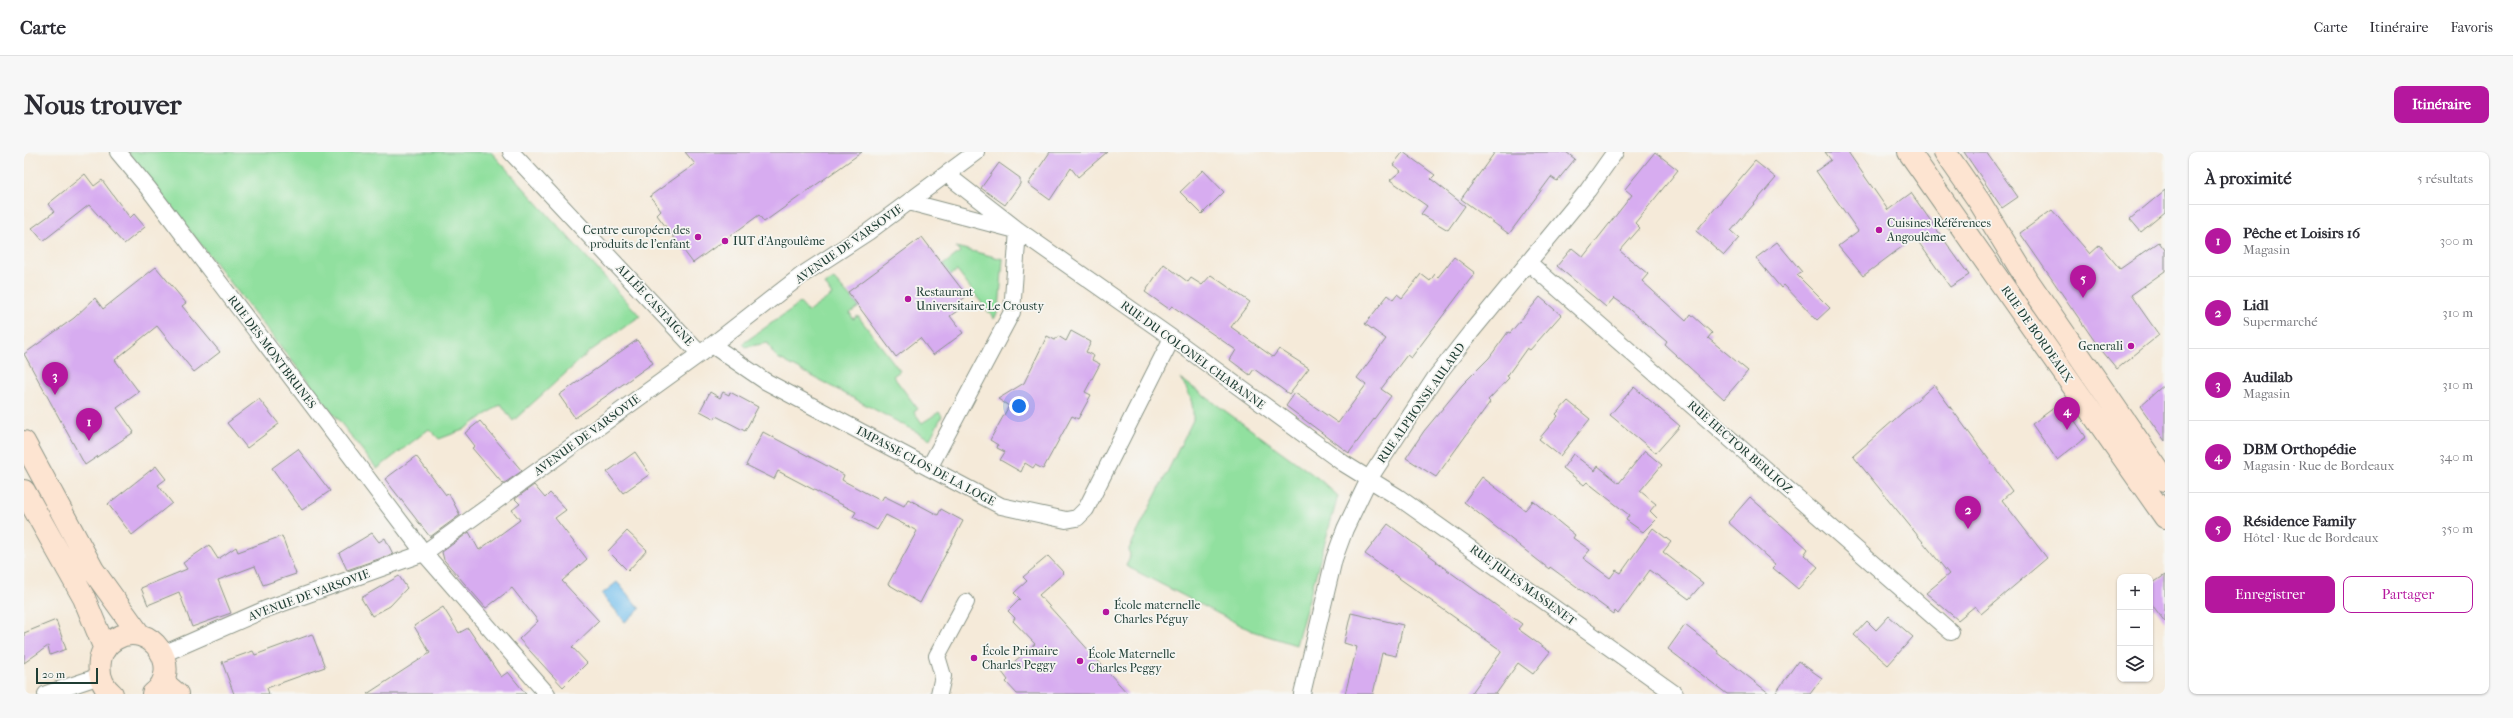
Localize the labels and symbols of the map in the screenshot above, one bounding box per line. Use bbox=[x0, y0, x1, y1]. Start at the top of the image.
street label: AVENUE DE VARSOVIE bbox=[792, 201, 906, 287]
place label: Cuisines Références Angoulême bbox=[1886, 216, 1992, 244]
place label: Centre européen des produits de l'enfant bbox=[583, 223, 691, 251]
marker: Cuisines Références Angoulême bbox=[1874, 225, 1884, 235]
marker: Centre européen des produits de l'enfant bbox=[693, 232, 703, 242]
place label: IUT d'Angoulême bbox=[733, 234, 825, 248]
marker: IUT d'Angoulême bbox=[720, 236, 730, 246]
street label: ALLÉE CASTAIGNE bbox=[613, 260, 697, 349]
pin: 5 bbox=[2070, 265, 2096, 298]
street label: RUE DE BORDEAUX bbox=[1998, 283, 2076, 386]
place label: Restaurant Universitaire Le Crousty bbox=[916, 285, 1045, 313]
street label: RUE DES MONTBRUNES bbox=[225, 293, 319, 411]
marker: Restaurant Universitaire Le Crousty bbox=[903, 294, 913, 304]
street label: RUE DU COLONEL CHABANNE bbox=[1118, 298, 1268, 412]
place label: Generali bbox=[2078, 339, 2123, 353]
street label: RUE ALPHONSE AULARD bbox=[1374, 340, 1468, 466]
marker: Generali bbox=[2126, 341, 2136, 351]
pin: 3 bbox=[42, 362, 68, 395]
street label: AVENUE DE VARSOVIE bbox=[530, 392, 643, 479]
your location bbox=[1009, 396, 1029, 416]
pin: 4 bbox=[2054, 397, 2080, 430]
street label: RUE HECTOR BERLIOZ bbox=[1685, 398, 1795, 496]
pin: 1 bbox=[76, 408, 102, 441]
street label: IMPASSE CLOS DE LA LOGE bbox=[854, 423, 998, 509]
pin: 2 bbox=[1955, 496, 1981, 529]
street label: RUE JULES MASSENET bbox=[1467, 542, 1579, 629]
street label: AVENUE DE VARSOVIE bbox=[245, 566, 372, 624]
place label: École maternelle Charles Péguy bbox=[1114, 597, 1201, 626]
marker: École maternelle Charles Péguy bbox=[1101, 607, 1111, 617]
place label: École Primaire Charles Peggy bbox=[982, 643, 1058, 672]
place label: École Maternelle Charles Peggy bbox=[1088, 646, 1176, 675]
marker: École Primaire Charles Peggy bbox=[969, 653, 979, 663]
marker: École Maternelle Charles Peggy bbox=[1075, 656, 1085, 666]
scale bar bbox=[36, 666, 98, 685]

